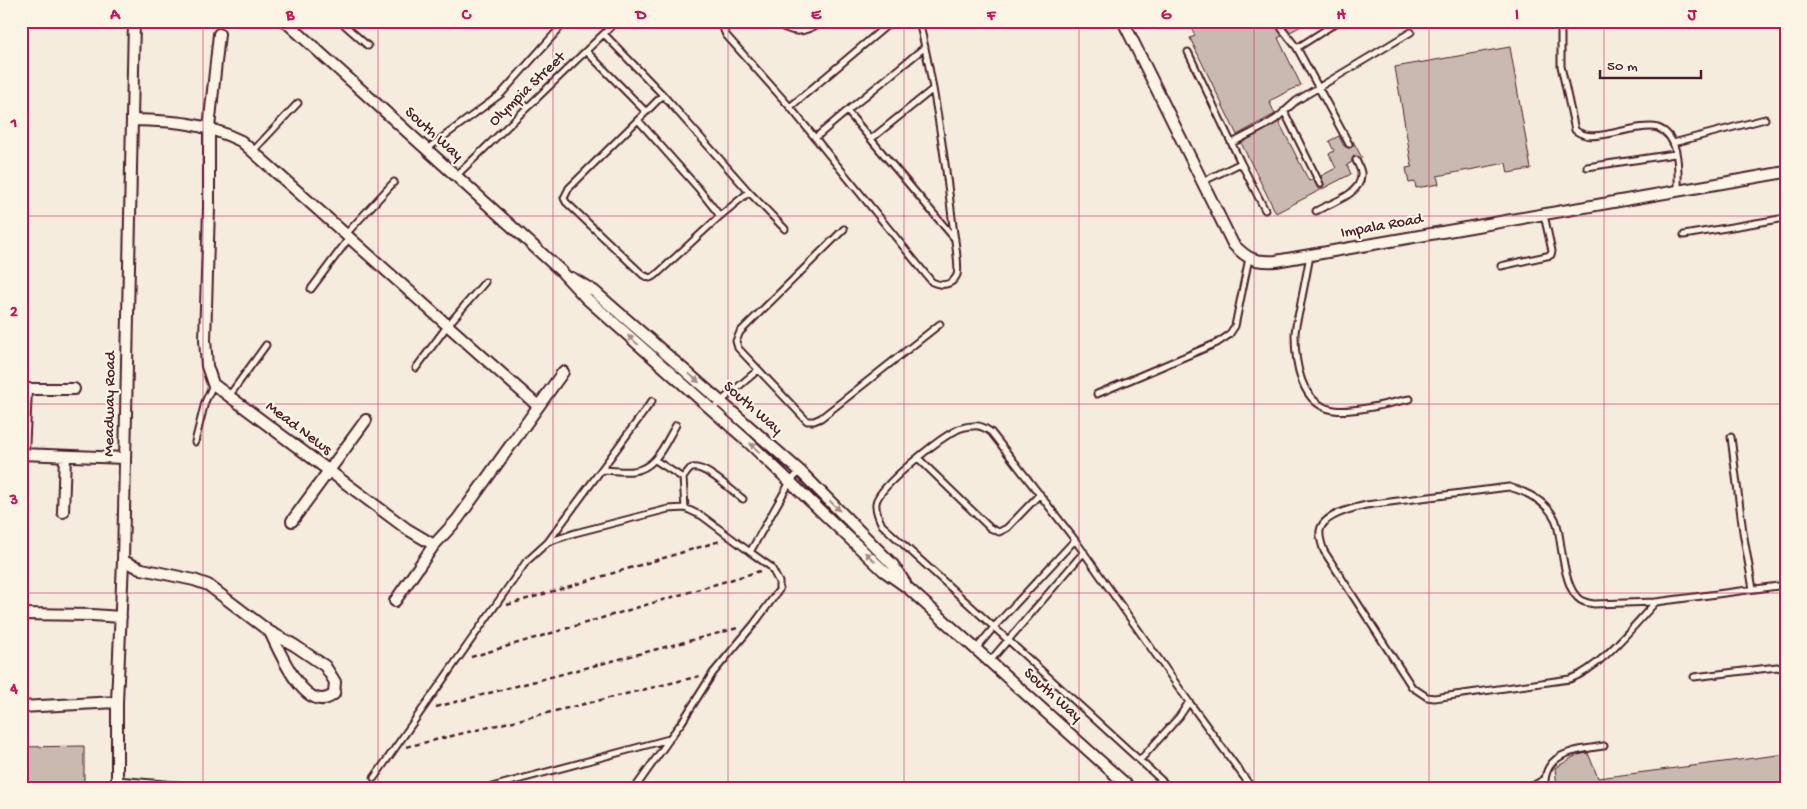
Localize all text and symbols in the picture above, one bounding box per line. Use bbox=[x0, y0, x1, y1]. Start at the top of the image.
text: A bbox=[109, 7, 121, 26]
text: B bbox=[285, 7, 295, 26]
text: C bbox=[461, 7, 472, 26]
text: D bbox=[634, 7, 647, 26]
text: E bbox=[811, 7, 822, 26]
text: F bbox=[986, 7, 997, 26]
text: G bbox=[1161, 7, 1172, 26]
text: H bbox=[1336, 7, 1346, 26]
text: I bbox=[1515, 7, 1519, 26]
text: J bbox=[1687, 7, 1698, 26]
street label: Olympia Street bbox=[486, 48, 571, 131]
scale bar bbox=[1600, 48, 1701, 80]
text: 50 m bbox=[1607, 58, 1638, 76]
street label: South Way bbox=[400, 104, 466, 166]
text: 1 bbox=[10, 115, 17, 134]
street label: Impala Road bbox=[1339, 210, 1426, 244]
text: 2 bbox=[10, 304, 18, 323]
one-way arrow bbox=[628, 334, 640, 346]
street label: Meadway Road bbox=[101, 349, 121, 457]
one-way arrow bbox=[687, 372, 699, 384]
street label: South Way bbox=[718, 378, 786, 440]
street label: Mead News bbox=[261, 398, 336, 461]
one-way arrow bbox=[749, 442, 761, 454]
text: 3 bbox=[9, 492, 18, 511]
one-way arrow bbox=[829, 500, 841, 512]
one-way arrow bbox=[864, 551, 876, 563]
street label: South Way bbox=[1019, 665, 1085, 727]
text: 4 bbox=[9, 681, 18, 700]

